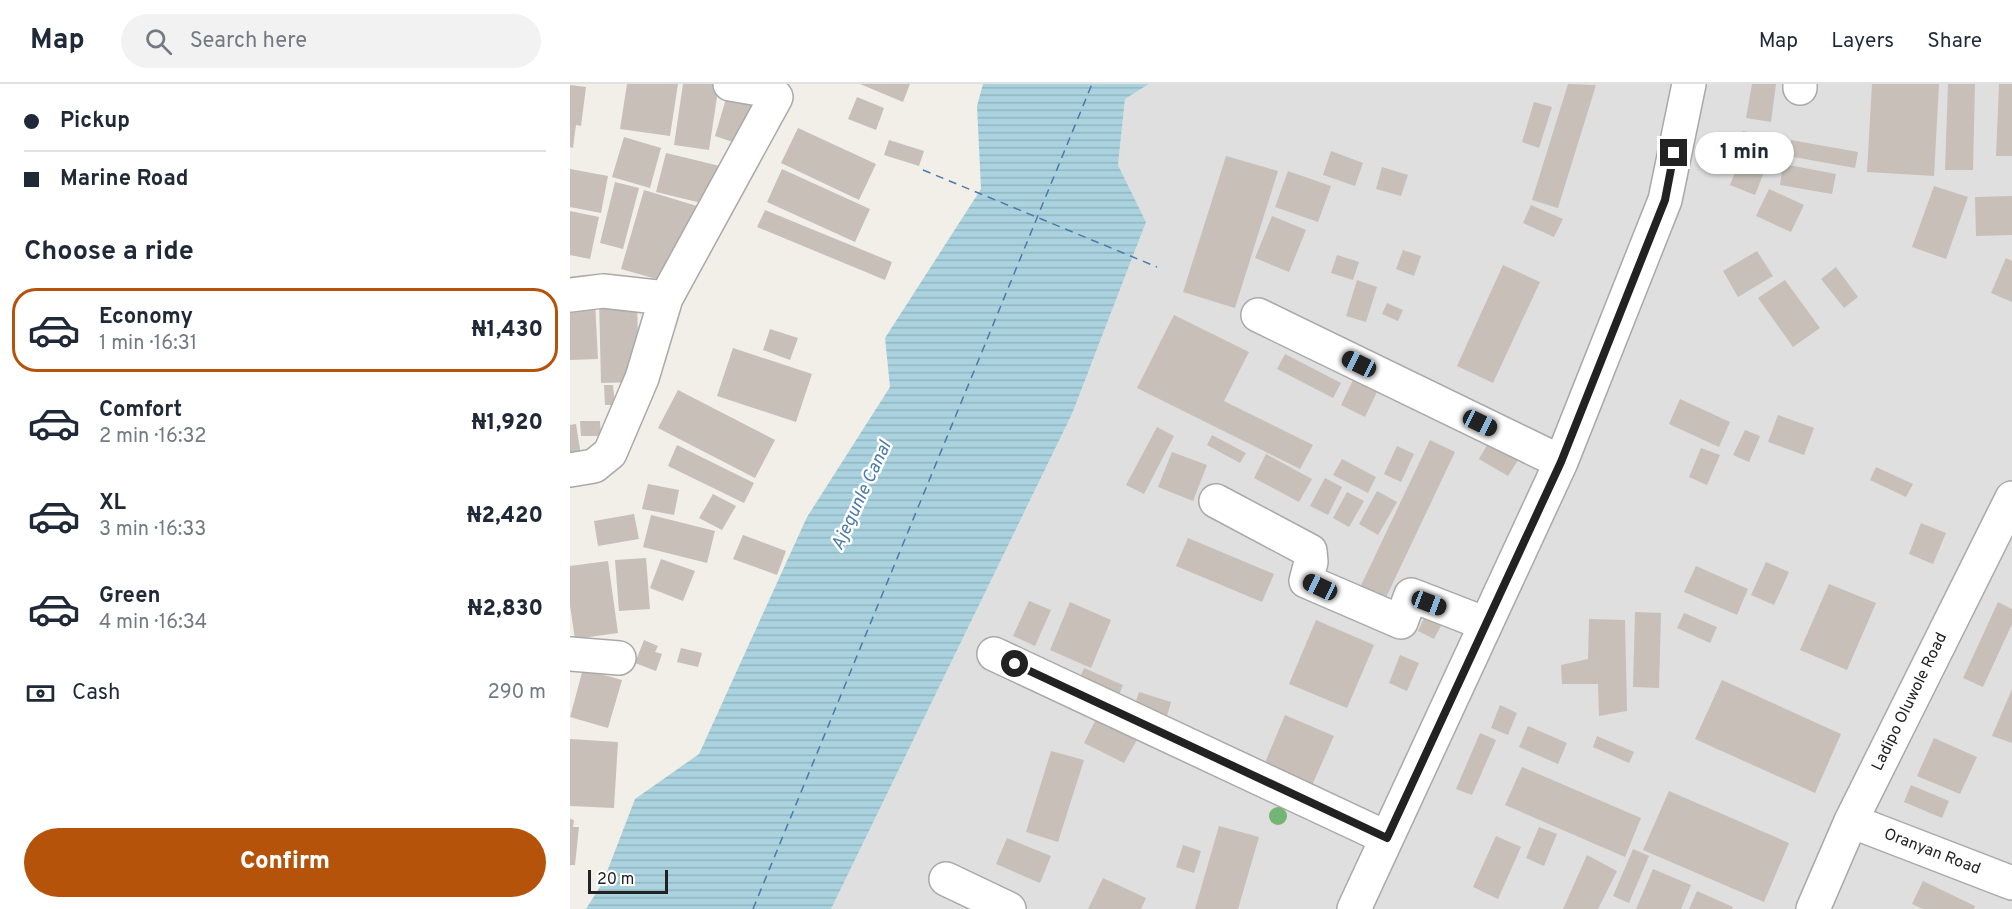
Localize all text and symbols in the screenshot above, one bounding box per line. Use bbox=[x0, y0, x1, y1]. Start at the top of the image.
search box bbox=[121, 14, 541, 68]
text: Map bbox=[30, 23, 85, 59]
icon: search bbox=[142, 25, 175, 58]
text: Search here bbox=[190, 28, 307, 55]
text: Map bbox=[1759, 28, 1798, 55]
text: Layers bbox=[1831, 28, 1894, 55]
text: Share bbox=[1927, 28, 1982, 55]
text: Pickup bbox=[60, 108, 130, 135]
callout: 1 min bbox=[1695, 132, 1794, 174]
route end bbox=[1660, 139, 1687, 166]
text: 1 min bbox=[1720, 140, 1769, 166]
text: Marine Road bbox=[60, 166, 189, 193]
text: Choose a ride bbox=[24, 235, 194, 269]
icon: car bbox=[27, 303, 81, 357]
text: Economy bbox=[99, 304, 193, 331]
text: ₦1,430 bbox=[471, 317, 543, 344]
text: 1 min · 16:31 bbox=[99, 331, 197, 357]
car bbox=[1339, 348, 1379, 380]
icon: car bbox=[27, 396, 81, 450]
text: Comfort bbox=[99, 397, 182, 424]
car bbox=[1460, 407, 1500, 439]
text: ₦1,920 bbox=[472, 410, 543, 437]
text: 2 min · 16:32 bbox=[99, 424, 206, 450]
water label: Ajegunle Canal bbox=[827, 436, 898, 554]
icon: car bbox=[27, 489, 81, 543]
text: XL bbox=[99, 490, 126, 517]
text: ₦2,420 bbox=[467, 503, 543, 530]
text: 3 min · 16:33 bbox=[99, 517, 206, 543]
car bbox=[1300, 571, 1340, 603]
icon: car bbox=[27, 582, 81, 636]
text: Green bbox=[99, 583, 161, 610]
car bbox=[1409, 588, 1449, 618]
text: ₦2,830 bbox=[468, 596, 543, 623]
text: 4 min · 16:34 bbox=[99, 610, 207, 636]
street label: Ladipo Oluwole Road bbox=[1868, 630, 1952, 774]
route start bbox=[1001, 650, 1028, 677]
icon: cash bbox=[24, 677, 57, 710]
text: Cash bbox=[72, 680, 121, 707]
text: 290 m bbox=[488, 680, 546, 706]
street label: Oranyan Road bbox=[1881, 824, 1983, 880]
button: Confirm bbox=[24, 828, 546, 897]
scale bar bbox=[588, 867, 668, 894]
text: 20 m bbox=[597, 870, 634, 890]

